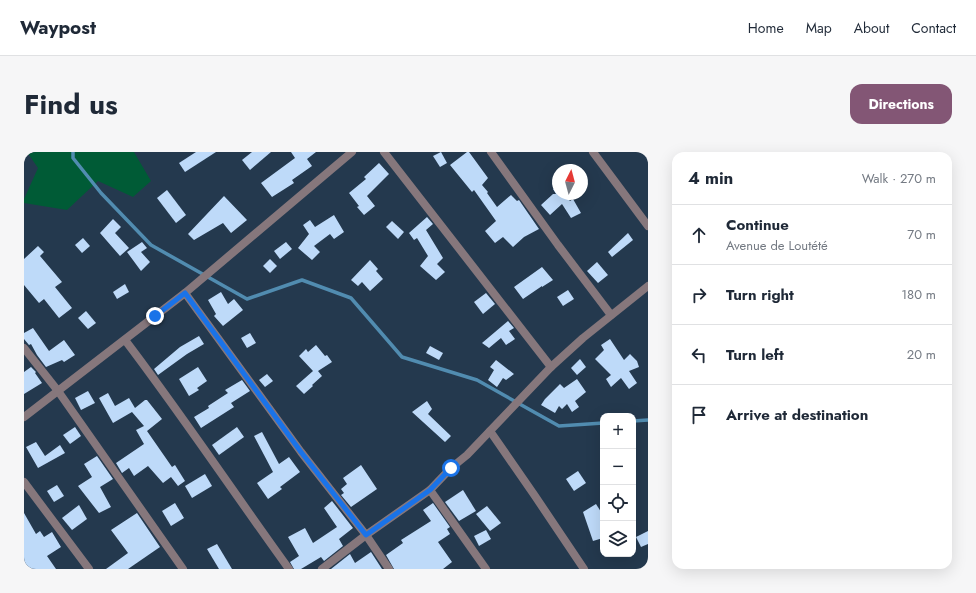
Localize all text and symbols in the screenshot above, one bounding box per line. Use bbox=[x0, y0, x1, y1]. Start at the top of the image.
text: Waypost bbox=[20, 14, 96, 41]
text: Home bbox=[748, 18, 784, 38]
text: Map bbox=[806, 18, 832, 38]
text: About bbox=[854, 18, 889, 38]
text: Contact bbox=[911, 18, 956, 38]
text: Find us bbox=[24, 84, 118, 125]
button: Directions bbox=[850, 84, 952, 124]
north arrow bbox=[552, 164, 588, 200]
text: 4 min bbox=[688, 166, 733, 190]
text: Walk · 270 m bbox=[862, 169, 936, 188]
text: Continue bbox=[726, 214, 789, 236]
icon: ahead bbox=[688, 224, 710, 246]
text: 70 m bbox=[907, 225, 936, 244]
text: Avenue de Loutété bbox=[726, 236, 828, 255]
icon: right bbox=[688, 284, 710, 306]
text: Turn right bbox=[726, 284, 794, 306]
text: 180 m bbox=[901, 285, 936, 304]
route end bbox=[146, 307, 164, 325]
icon: left bbox=[688, 344, 710, 366]
text: Turn left bbox=[726, 344, 784, 366]
text: 20 m bbox=[907, 345, 936, 364]
icon: arrive bbox=[688, 404, 710, 426]
text: Arrive at destination bbox=[726, 404, 868, 426]
map controls bbox=[600, 413, 636, 557]
button: + bbox=[600, 413, 636, 449]
button: − bbox=[600, 449, 636, 485]
route start bbox=[442, 459, 460, 477]
button: locate bbox=[600, 485, 636, 521]
button: layers bbox=[600, 521, 636, 557]

